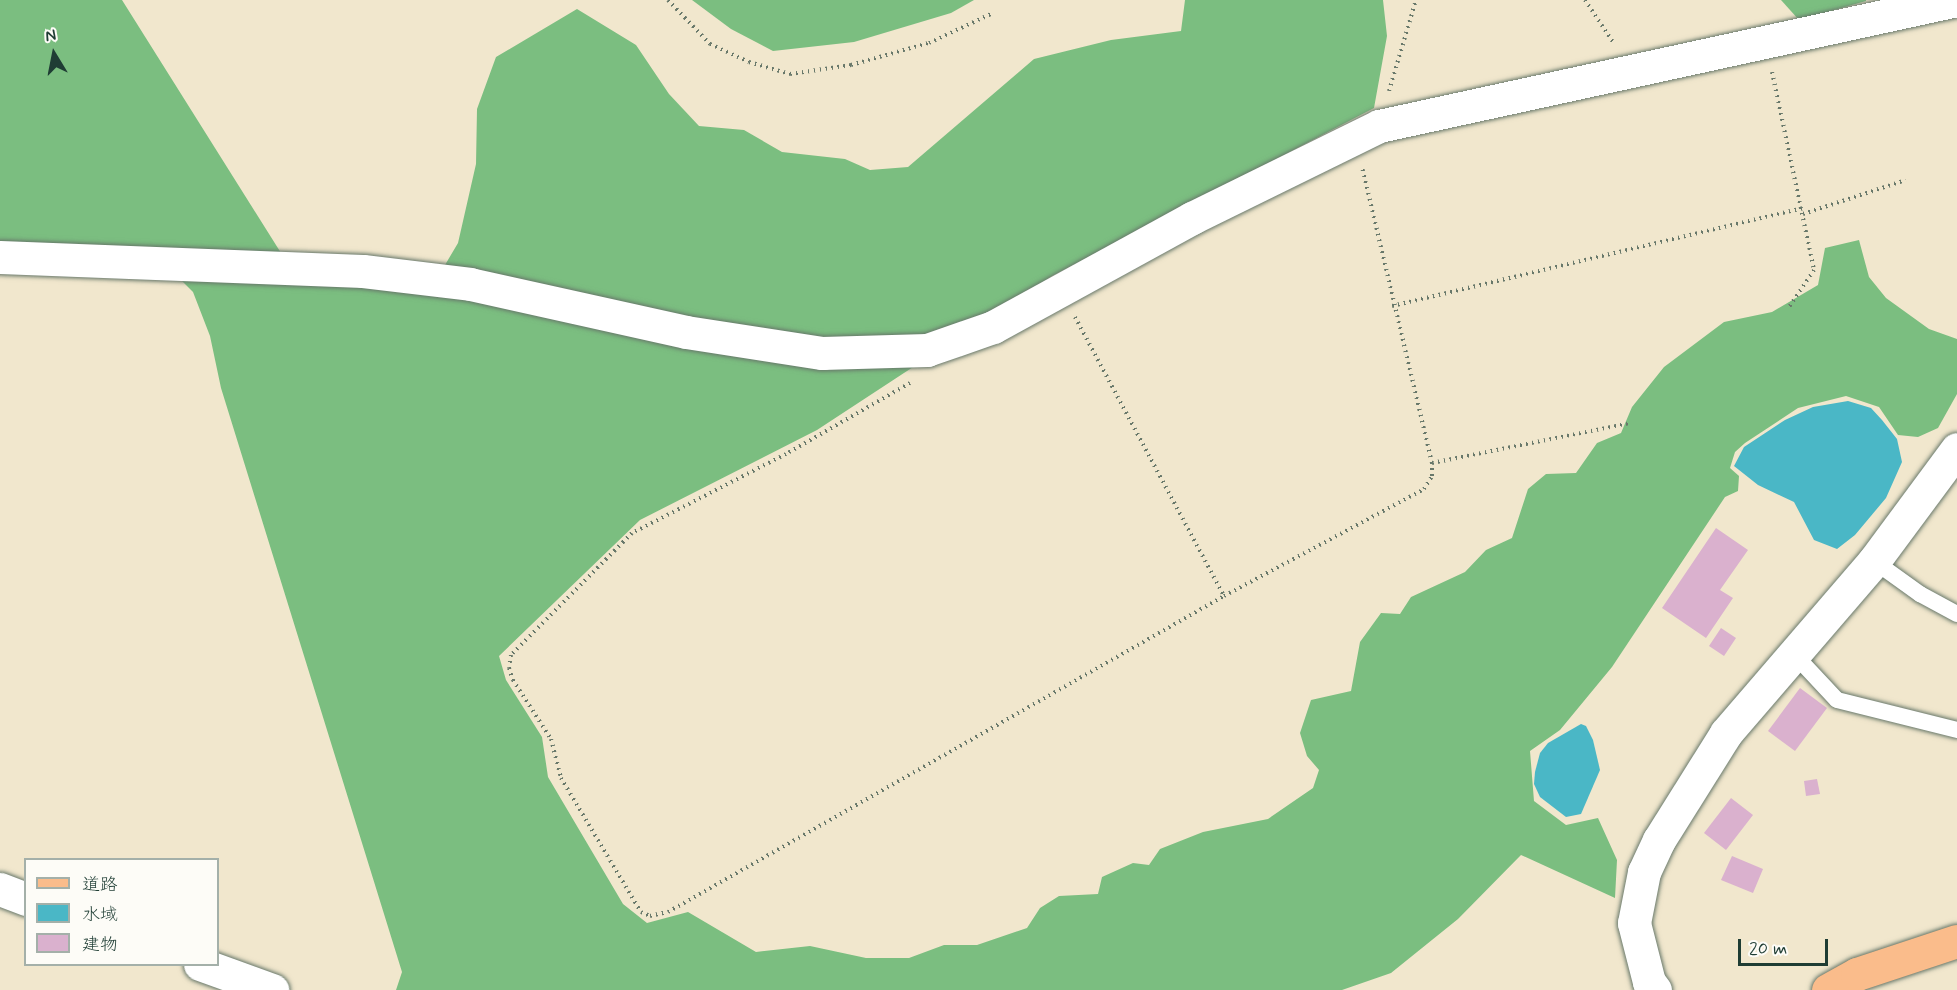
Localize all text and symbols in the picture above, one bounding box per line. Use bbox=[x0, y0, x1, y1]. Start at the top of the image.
north arrow bbox=[24, 24, 84, 84]
text: N bbox=[44, 25, 58, 47]
legend bbox=[24, 858, 219, 966]
text: 道路 bbox=[82, 873, 118, 897]
text: 水域 bbox=[82, 903, 118, 927]
scale bar bbox=[1741, 927, 1831, 965]
text: 建物 bbox=[82, 933, 118, 957]
text: 20 m bbox=[1749, 937, 1787, 961]

